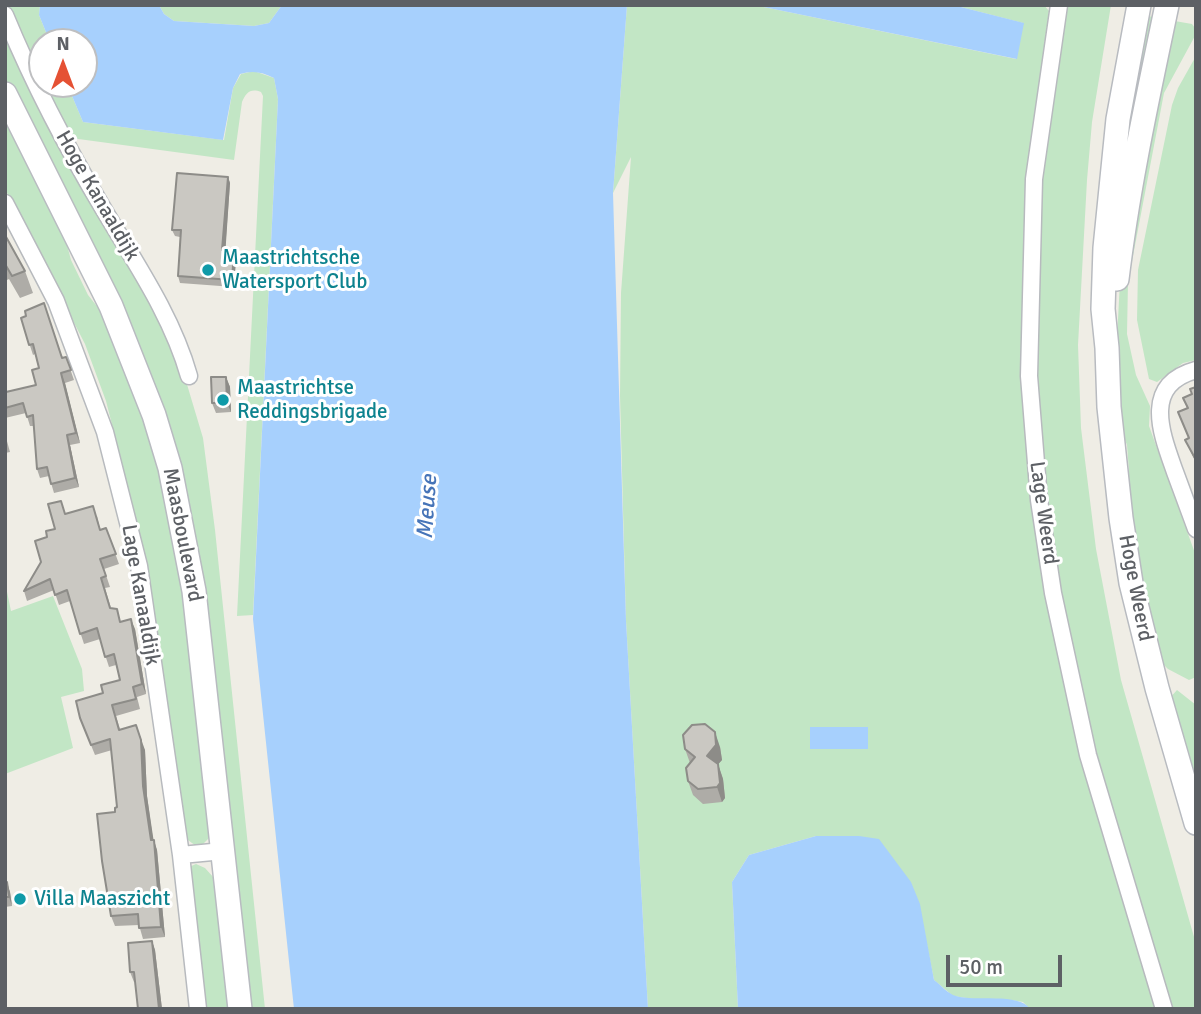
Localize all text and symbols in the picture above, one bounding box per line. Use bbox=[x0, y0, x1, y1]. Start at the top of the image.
north arrow bbox=[28, 28, 98, 98]
text: N bbox=[56, 32, 70, 56]
street label: Hoge Kanaaldijk bbox=[49, 126, 145, 266]
place label: Maastrichtsche Watersport Club bbox=[222, 245, 367, 295]
marker: Maastrichtsche Watersport Club bbox=[200, 262, 216, 278]
place label: Maastrichtse Reddingsbrigade bbox=[237, 375, 388, 425]
marker: Maastrichtse Reddingsbrigade bbox=[215, 392, 231, 408]
street label: Lage Weerd bbox=[1023, 460, 1063, 566]
street label: Maasboulevard bbox=[157, 466, 207, 604]
water label: Meuse bbox=[412, 474, 444, 540]
street label: Lage Kanaaldijk bbox=[115, 523, 165, 667]
street label: Hoge Weerd bbox=[1112, 533, 1158, 643]
place label: Villa Maaszicht bbox=[34, 886, 170, 912]
marker: Villa Maaszicht bbox=[12, 891, 28, 907]
scale bar bbox=[949, 940, 1064, 984]
text: 50 m bbox=[959, 954, 1003, 980]

